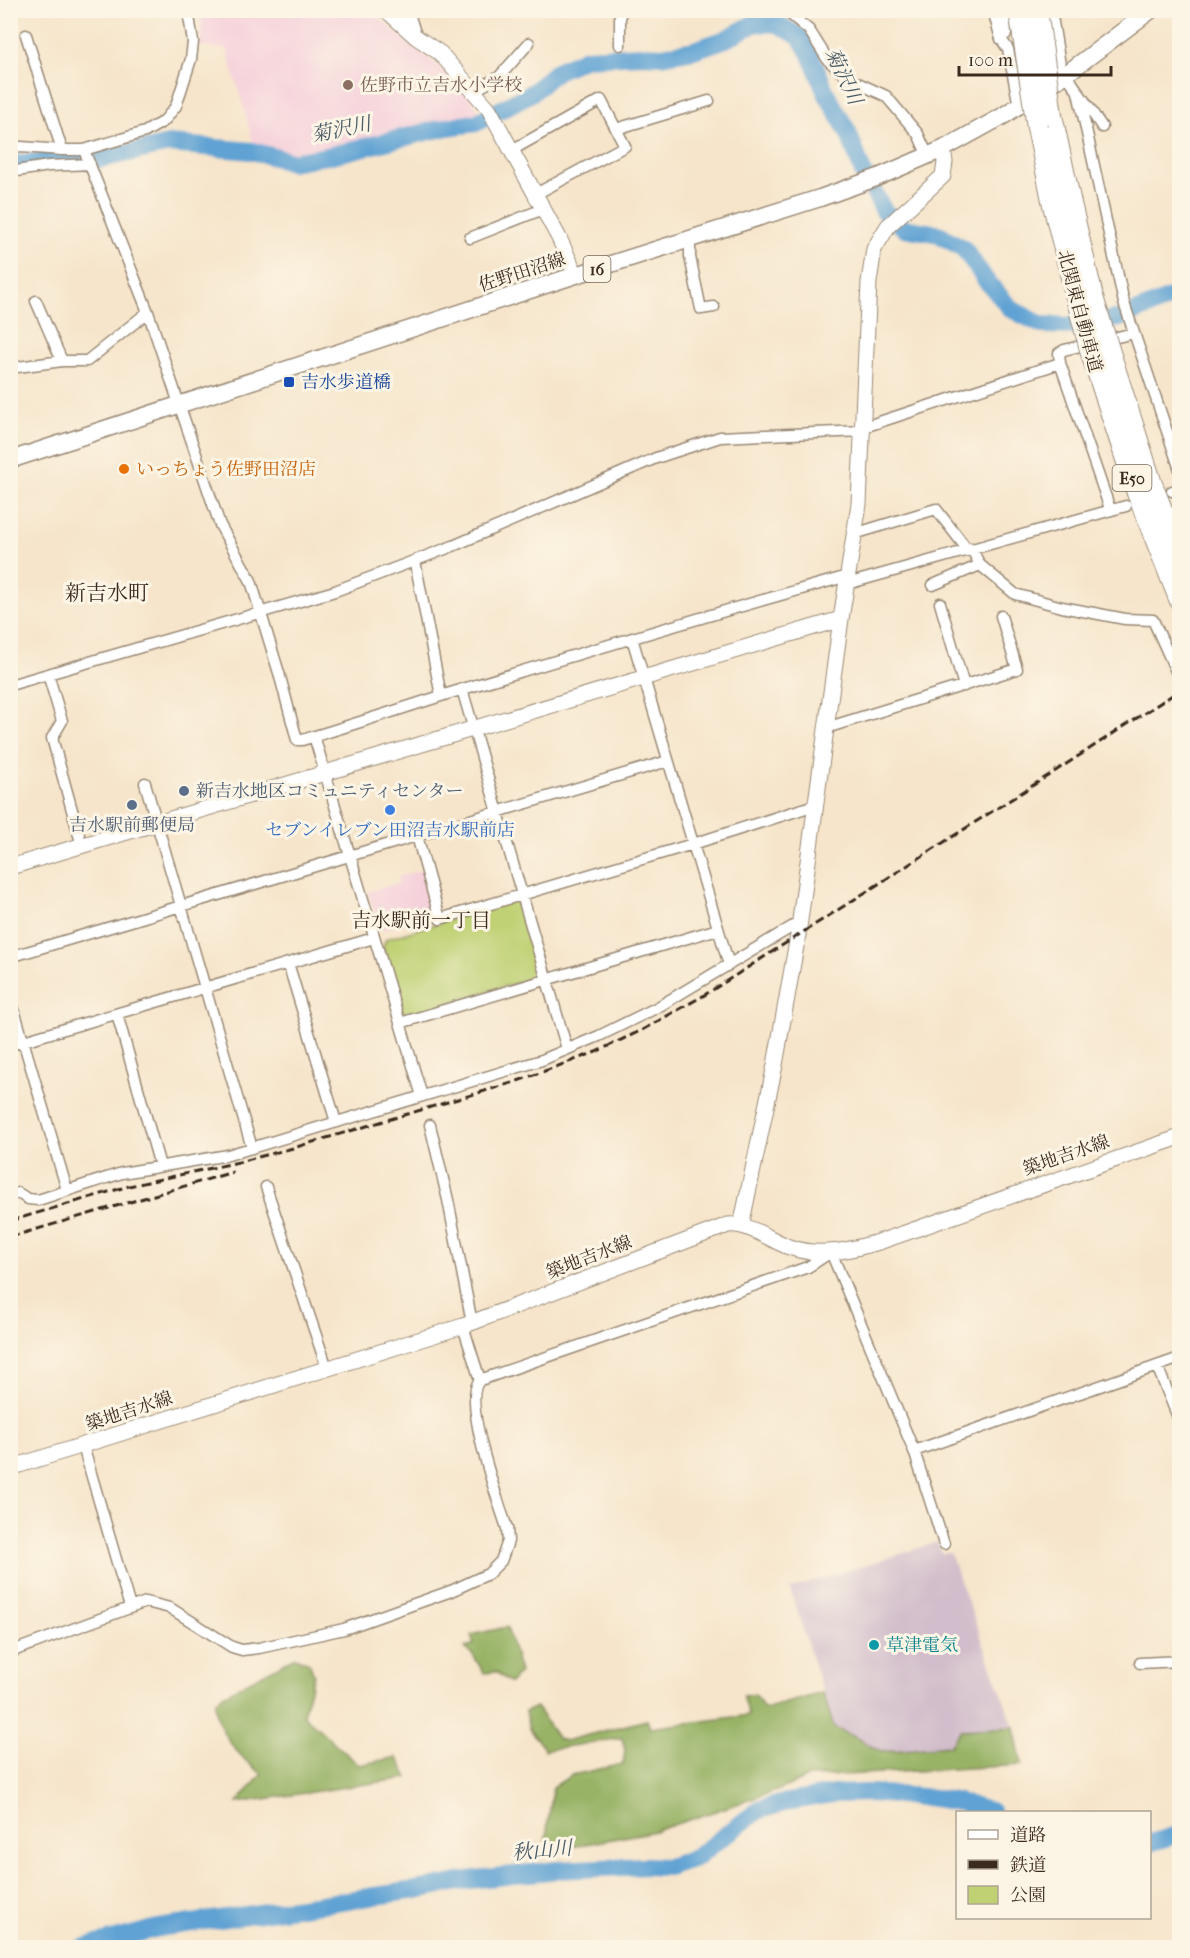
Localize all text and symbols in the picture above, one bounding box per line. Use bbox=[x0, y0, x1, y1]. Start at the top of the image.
scale bar bbox=[959, 39, 1110, 77]
water label: 菊沢川 bbox=[820, 44, 867, 110]
text: 100 m bbox=[968, 50, 1013, 71]
place label: 佐野市立吉水小学校 bbox=[360, 75, 522, 96]
marker: 佐野市立吉水小学校 bbox=[341, 78, 355, 92]
water label: 菊沢川 bbox=[309, 112, 375, 147]
street label: 北関東自動車道 bbox=[1053, 248, 1106, 375]
street label: 佐野田沼線 bbox=[476, 249, 568, 296]
road number: 16 bbox=[584, 256, 610, 282]
place label: 吉水歩道橋 bbox=[301, 372, 391, 393]
marker: 吉水歩道橋 bbox=[282, 375, 296, 389]
place label: いっちょう佐野田沼店 bbox=[136, 459, 316, 480]
marker: いっちょう佐野田沼店 bbox=[117, 462, 131, 476]
road number: E50 bbox=[1112, 465, 1152, 491]
district label: 新吉水町 bbox=[65, 581, 149, 605]
place label: 新吉水地区コミュニティセンター bbox=[196, 781, 463, 802]
marker: 新吉水地区コミュニティセンター bbox=[177, 784, 191, 798]
marker: 吉水駅前郵便局 bbox=[125, 798, 139, 812]
marker: セブンイレブン田沼吉水駅前店 bbox=[383, 803, 397, 817]
place label: 吉水駅前郵便局 bbox=[69, 815, 195, 836]
place label: セブンイレブン田沼吉水駅前店 bbox=[265, 820, 515, 841]
district label: 吉水駅前一丁目 bbox=[351, 909, 491, 932]
street label: 築地吉水線 bbox=[1020, 1131, 1112, 1180]
street label: 築地吉水線 bbox=[543, 1232, 635, 1283]
street label: 築地吉水線 bbox=[83, 1388, 175, 1435]
place label: 草津電気 bbox=[886, 1635, 958, 1656]
marker: 草津電気 bbox=[867, 1638, 881, 1652]
legend bbox=[956, 1811, 1151, 1919]
text: 道路 bbox=[1010, 1825, 1046, 1846]
water label: 秋山川 bbox=[511, 1836, 575, 1865]
text: 鉄道 bbox=[1010, 1855, 1046, 1876]
text: 公園 bbox=[1010, 1885, 1046, 1906]

